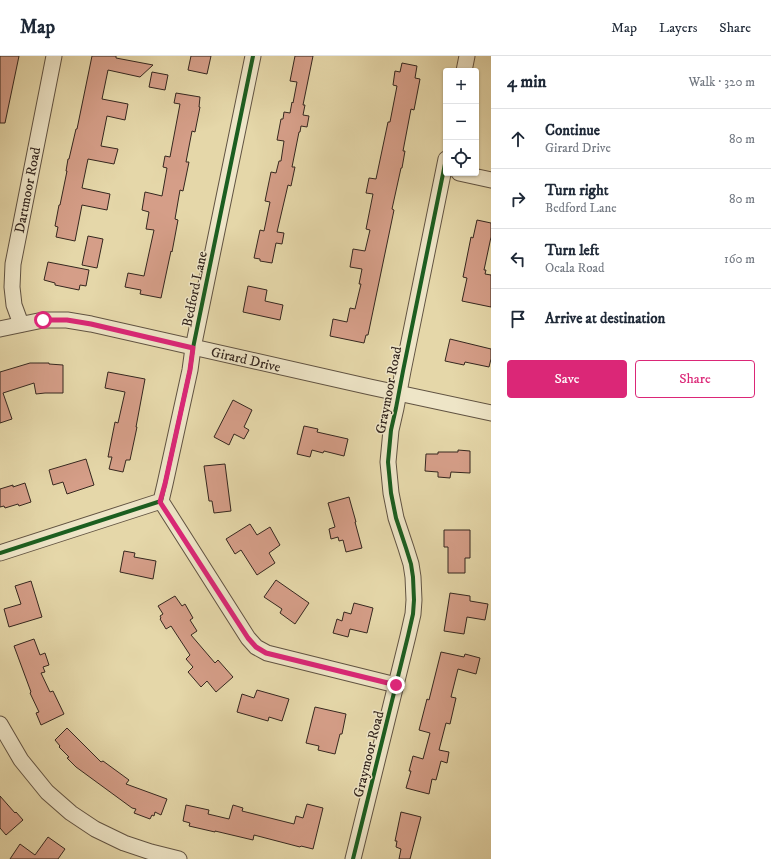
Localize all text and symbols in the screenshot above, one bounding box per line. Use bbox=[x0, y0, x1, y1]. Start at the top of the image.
text: Map bbox=[20, 16, 55, 39]
text: Map bbox=[611, 19, 637, 37]
text: Layers bbox=[659, 19, 697, 37]
text: Share bbox=[719, 19, 751, 37]
map controls bbox=[443, 68, 479, 176]
button: + bbox=[443, 68, 479, 104]
text: 4 min bbox=[507, 71, 546, 93]
text: Walk · 320 m bbox=[689, 74, 755, 90]
button: − bbox=[443, 104, 479, 140]
text: Continue bbox=[545, 121, 600, 140]
icon: ahead bbox=[507, 128, 529, 150]
text: 80 m bbox=[729, 131, 755, 147]
button: locate bbox=[443, 140, 479, 176]
text: Girard Drive bbox=[545, 140, 611, 156]
street label: Dartmoor Road bbox=[11, 146, 45, 235]
text: Turn right bbox=[545, 181, 608, 200]
icon: right bbox=[507, 188, 529, 210]
text: 80 m bbox=[729, 191, 755, 207]
text: Bedford Lane bbox=[545, 200, 617, 216]
text: Turn left bbox=[545, 241, 599, 260]
icon: left bbox=[507, 248, 529, 270]
street label: Bedford Lane bbox=[178, 249, 212, 329]
text: 160 m bbox=[724, 251, 755, 267]
text: Ocala Road bbox=[545, 260, 604, 276]
icon: arrive bbox=[507, 308, 529, 330]
text: Arrive at destination bbox=[545, 309, 665, 328]
route start bbox=[34, 311, 52, 329]
street label: Girard Drive bbox=[209, 343, 283, 377]
street label: Graymoor Road bbox=[372, 345, 406, 435]
button: Save bbox=[507, 360, 627, 398]
button: Share bbox=[635, 360, 755, 398]
route end bbox=[387, 676, 405, 694]
street label: Graymoor Road bbox=[350, 709, 388, 799]

